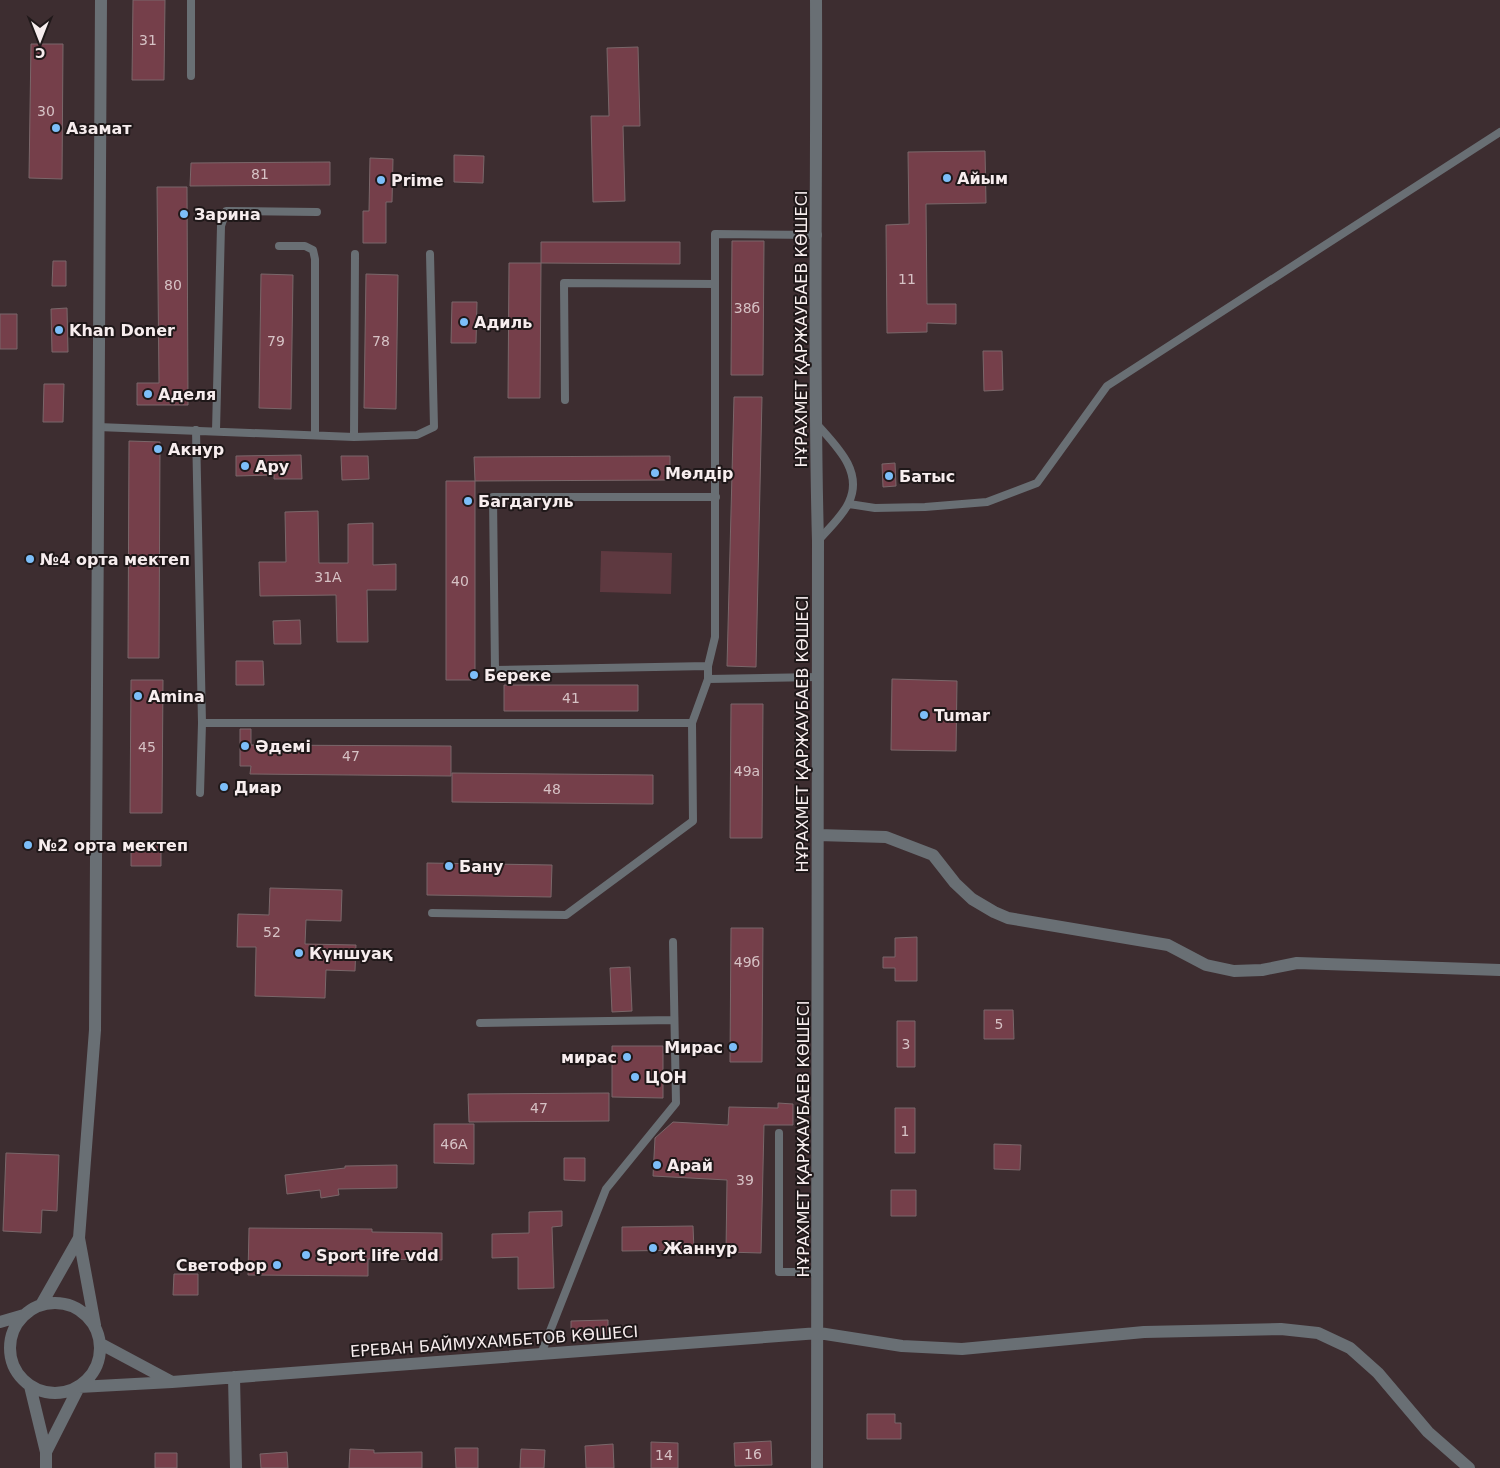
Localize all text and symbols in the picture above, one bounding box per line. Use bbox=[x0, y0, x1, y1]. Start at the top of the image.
north arrow bbox=[15, 15, 65, 65]
house number: 31 bbox=[139, 32, 157, 48]
text: С bbox=[35, 45, 45, 61]
house number: 30 bbox=[37, 103, 55, 119]
place label: Азамат bbox=[66, 119, 132, 138]
marker: Азамат bbox=[50, 122, 62, 134]
house number: 81 bbox=[251, 166, 269, 182]
place label: Айым bbox=[957, 169, 1008, 188]
place label: Prime bbox=[391, 171, 444, 190]
marker: Айым bbox=[941, 172, 953, 184]
marker: Prime bbox=[375, 174, 387, 186]
street label: НҰРАХМЕТ ҚАРЖАУБАЕВ КӨШЕСІ bbox=[792, 190, 811, 468]
place label: Зарина bbox=[194, 205, 261, 224]
marker: Зарина bbox=[178, 208, 190, 220]
house number: 11 bbox=[898, 271, 916, 287]
house number: 80 bbox=[164, 277, 182, 293]
house number: 38б bbox=[734, 300, 760, 316]
place label: Адиль bbox=[474, 313, 532, 332]
marker: Адиль bbox=[458, 316, 470, 328]
place label: Khan Doner bbox=[69, 321, 175, 340]
marker: Khan Doner bbox=[53, 324, 65, 336]
house number: 79 bbox=[267, 333, 285, 349]
house number: 78 bbox=[372, 333, 390, 349]
place label: Аделя bbox=[158, 385, 216, 404]
marker: Аделя bbox=[142, 388, 154, 400]
place label: Акнур bbox=[168, 440, 224, 459]
marker: Акнур bbox=[152, 443, 164, 455]
place label: Ару bbox=[255, 457, 290, 476]
marker: Ару bbox=[239, 460, 251, 472]
place label: Мөлдір bbox=[665, 464, 734, 483]
marker: Мөлдір bbox=[649, 467, 661, 479]
place label: Батыс bbox=[899, 467, 955, 486]
marker: Батыс bbox=[883, 470, 895, 482]
place label: Багдагуль bbox=[478, 492, 574, 511]
marker: Багдагуль bbox=[462, 495, 474, 507]
place label: №4 орта мектеп bbox=[40, 550, 190, 569]
marker: №4 орта мектеп bbox=[24, 553, 36, 565]
house number: 31А bbox=[314, 569, 342, 585]
house number: 40 bbox=[451, 573, 469, 589]
street label: НҰРАХМЕТ ҚАРЖАУБАЕВ КӨШЕСІ bbox=[793, 595, 812, 873]
place label: Береке bbox=[484, 666, 551, 685]
marker: Береке bbox=[468, 669, 480, 681]
place label: Amina bbox=[148, 687, 205, 706]
marker: Amina bbox=[132, 690, 144, 702]
house number: 41 bbox=[562, 690, 580, 706]
place label: Tumar bbox=[934, 706, 990, 725]
marker: Tumar bbox=[918, 709, 930, 721]
place label: Әдемі bbox=[255, 737, 311, 756]
house number: 45 bbox=[138, 739, 156, 755]
marker: Әдемі bbox=[239, 740, 251, 752]
house number: 47 bbox=[342, 748, 360, 764]
house number: 49а bbox=[734, 763, 760, 779]
place label: Диар bbox=[234, 778, 282, 797]
marker: Диар bbox=[218, 781, 230, 793]
house number: 48 bbox=[543, 781, 561, 797]
place label: №2 орта мектеп bbox=[38, 836, 188, 855]
marker: №2 орта мектеп bbox=[22, 839, 34, 851]
place label: Бану bbox=[459, 857, 504, 876]
marker: Бану bbox=[443, 860, 455, 872]
house number: 52 bbox=[263, 924, 281, 940]
place label: Күншуақ bbox=[309, 944, 393, 963]
marker: Күншуақ bbox=[293, 947, 305, 959]
house number: 49б bbox=[734, 954, 760, 970]
street label: НҰРАХМЕТ ҚАРЖАУБАЕВ КӨШЕСІ bbox=[794, 1000, 813, 1278]
house number: 5 bbox=[995, 1016, 1003, 1032]
house number: 3 bbox=[902, 1036, 910, 1052]
place label: Мирас bbox=[664, 1038, 723, 1057]
marker: Мирас bbox=[727, 1041, 739, 1053]
place label: мирас bbox=[561, 1048, 617, 1067]
marker: мирас bbox=[621, 1051, 633, 1063]
place label: ЦОН bbox=[645, 1068, 687, 1087]
marker: ЦОН bbox=[629, 1071, 641, 1083]
house number: 47 bbox=[530, 1100, 548, 1116]
house number: 1 bbox=[901, 1123, 909, 1139]
house number: 46А bbox=[440, 1136, 468, 1152]
place label: Арай bbox=[667, 1156, 713, 1175]
marker: Арай bbox=[651, 1159, 663, 1171]
house number: 39 bbox=[736, 1172, 754, 1188]
place label: Жаннур bbox=[663, 1239, 737, 1258]
marker: Жаннур bbox=[647, 1242, 659, 1254]
place label: Sport life vdd bbox=[316, 1246, 439, 1265]
marker: Sport life vdd bbox=[300, 1249, 312, 1261]
place label: Светофор bbox=[176, 1256, 267, 1275]
marker: Светофор bbox=[271, 1259, 283, 1271]
street label: ЕРЕВАН БАЙМУХАМБЕТОВ КӨШЕСІ bbox=[349, 1322, 639, 1361]
house number: 16 bbox=[744, 1446, 762, 1462]
house number: 14 bbox=[655, 1447, 673, 1463]

